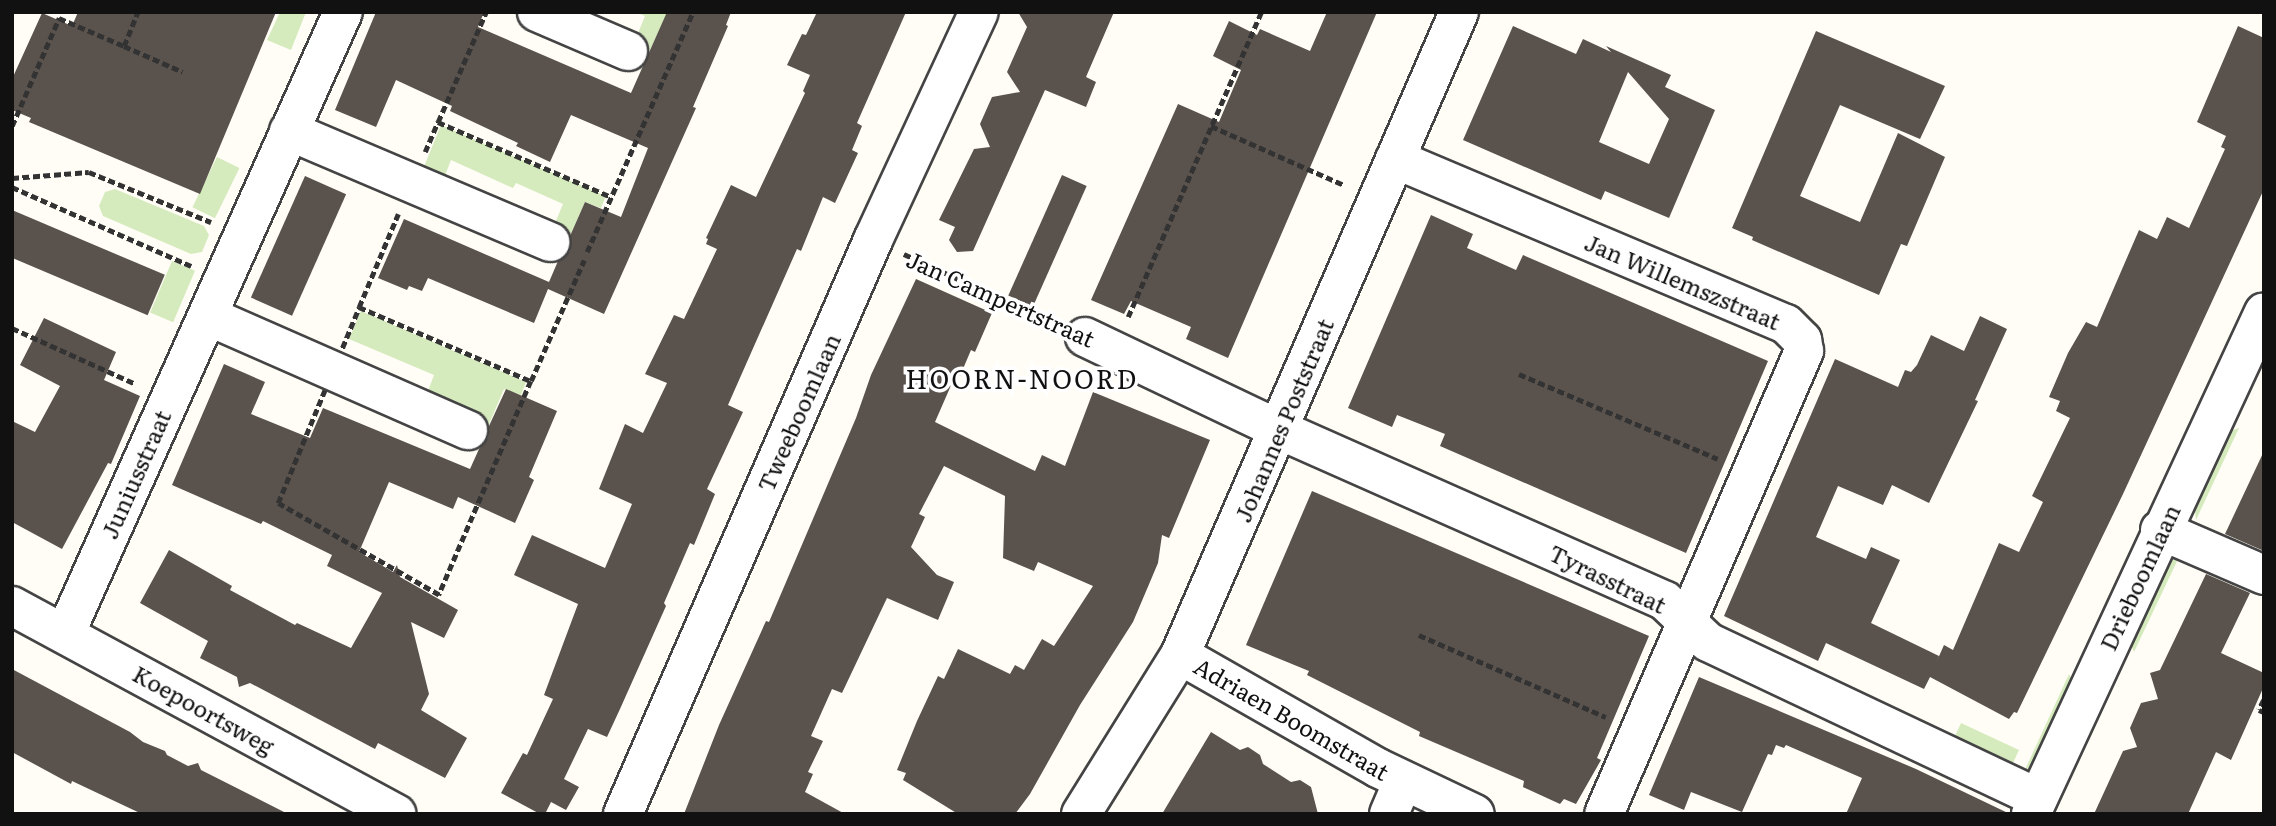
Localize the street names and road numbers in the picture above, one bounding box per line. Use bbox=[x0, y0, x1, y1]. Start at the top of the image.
street label: Jan Willemszstraat bbox=[1581, 227, 1785, 335]
street label: Jan Campertstraat bbox=[903, 244, 1099, 352]
street label: Johannes Poststraat bbox=[1228, 314, 1338, 526]
street label: Tweeboomlaan bbox=[751, 329, 845, 495]
street label: Juniusstraat bbox=[94, 405, 176, 543]
street label: Drieboomlaan bbox=[2093, 500, 2185, 654]
street label: Tyrasstraat bbox=[1545, 538, 1671, 618]
street label: Adriaen Boomstraat bbox=[1190, 651, 1394, 785]
street label: Koepoortsweg bbox=[129, 659, 279, 759]

